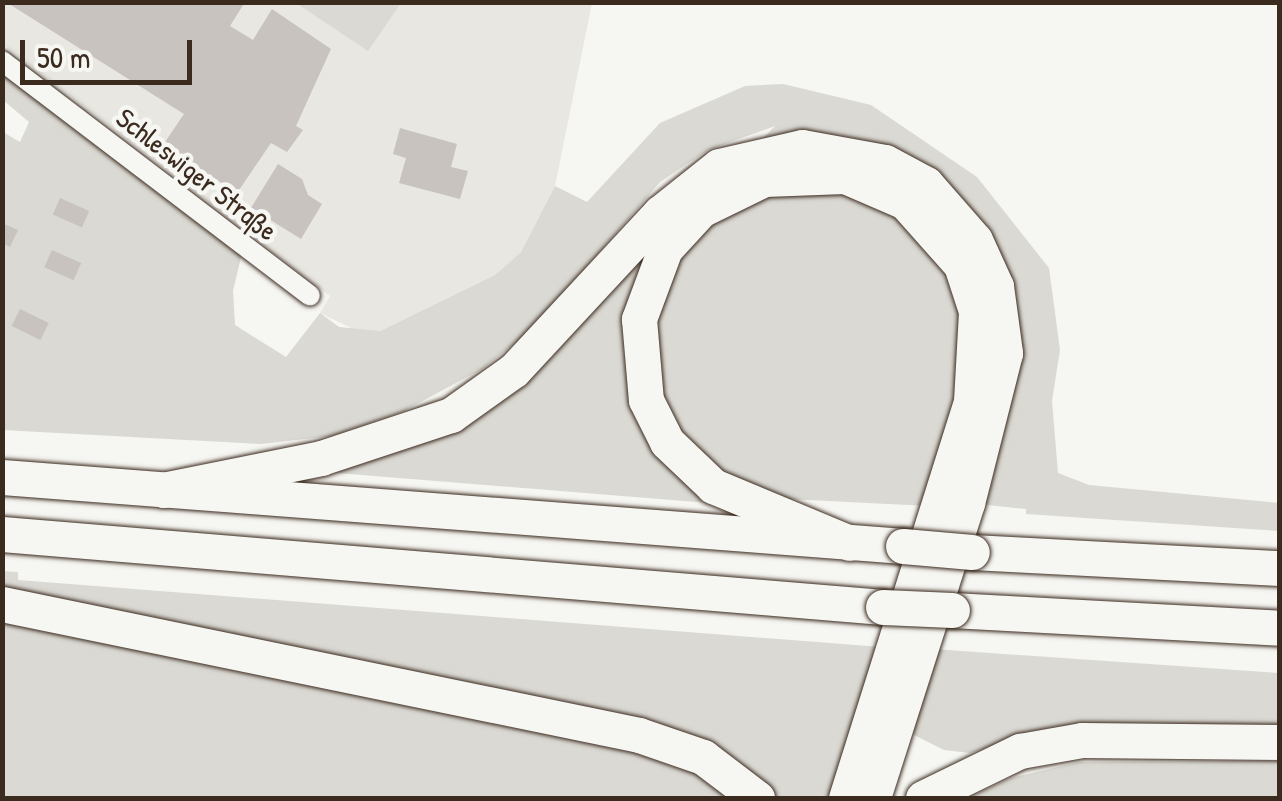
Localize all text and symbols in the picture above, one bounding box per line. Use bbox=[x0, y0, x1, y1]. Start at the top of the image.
scale bar bbox=[25, 20, 198, 82]
text: 50 m bbox=[37, 37, 90, 77]
street label: Schleswiger Straße bbox=[110, 101, 284, 247]

